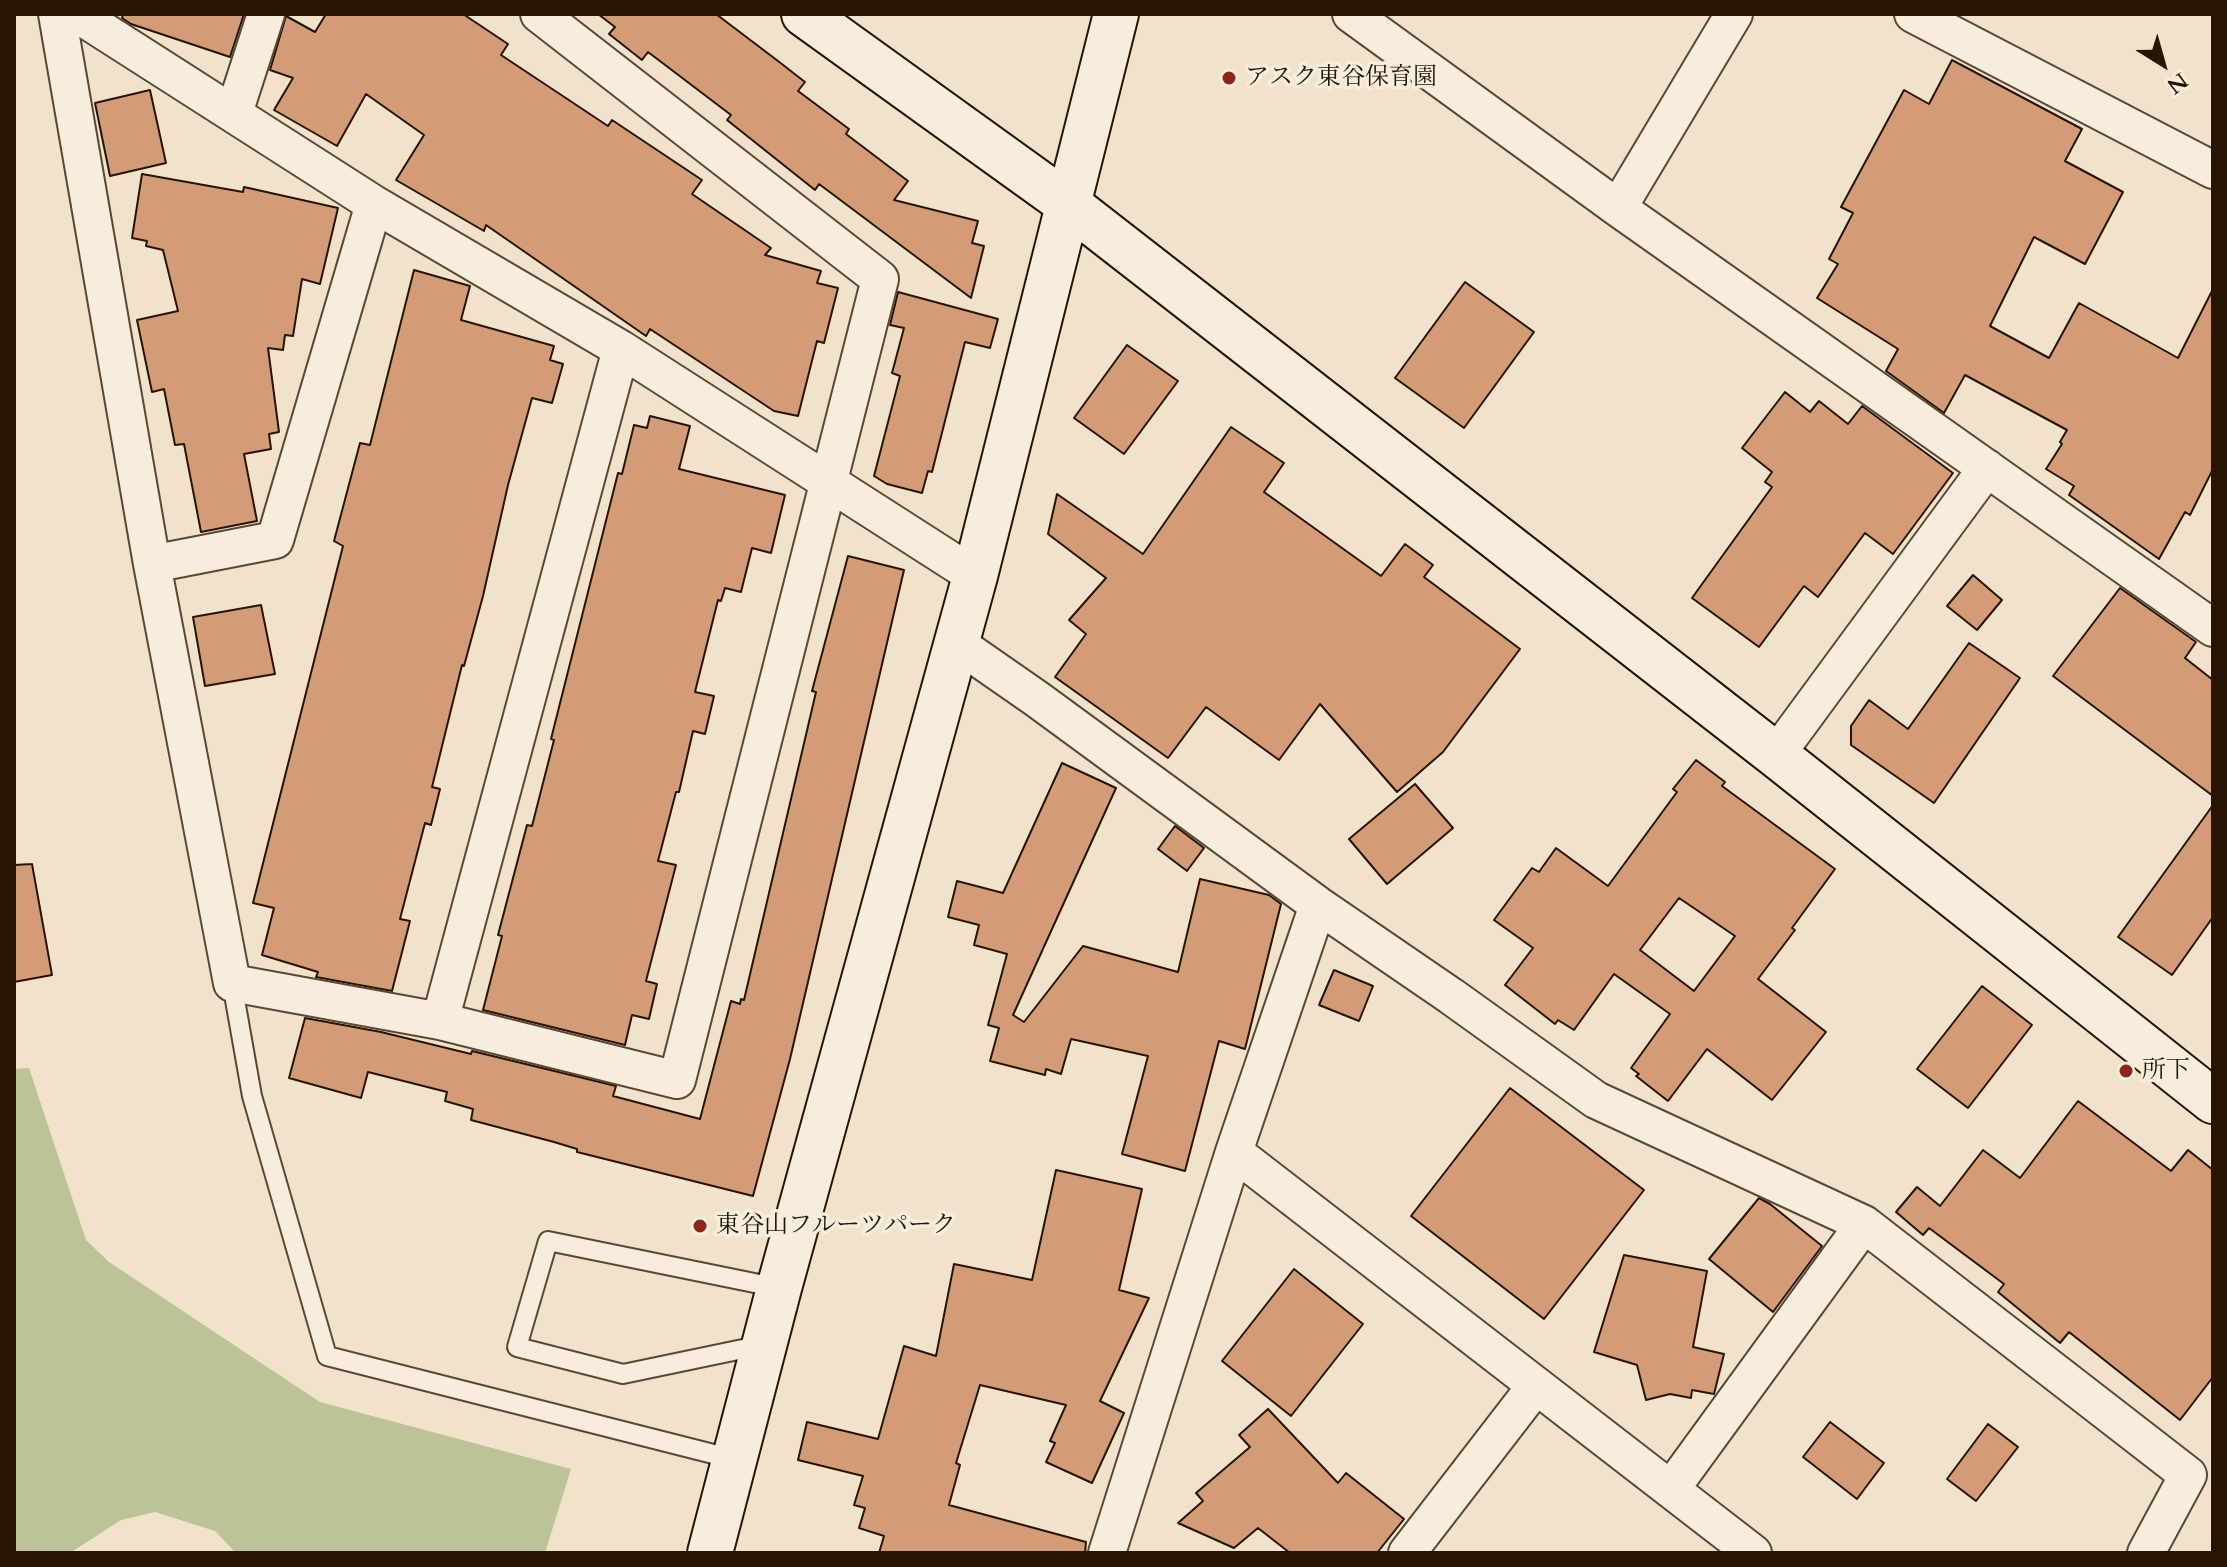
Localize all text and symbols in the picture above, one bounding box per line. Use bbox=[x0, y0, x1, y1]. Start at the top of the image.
north arrow bbox=[2123, 24, 2203, 104]
place label: アスク東谷保育園 bbox=[1245, 64, 1437, 92]
text: N bbox=[2161, 65, 2194, 101]
marker: アスク東谷保育園 bbox=[1220, 69, 1238, 87]
place label: 所下 bbox=[2142, 1057, 2190, 1085]
marker: 所下 bbox=[2117, 1062, 2135, 1080]
place label: 東谷山フルーツパーク bbox=[716, 1212, 956, 1240]
marker: 東谷山フルーツパーク bbox=[691, 1217, 709, 1235]

